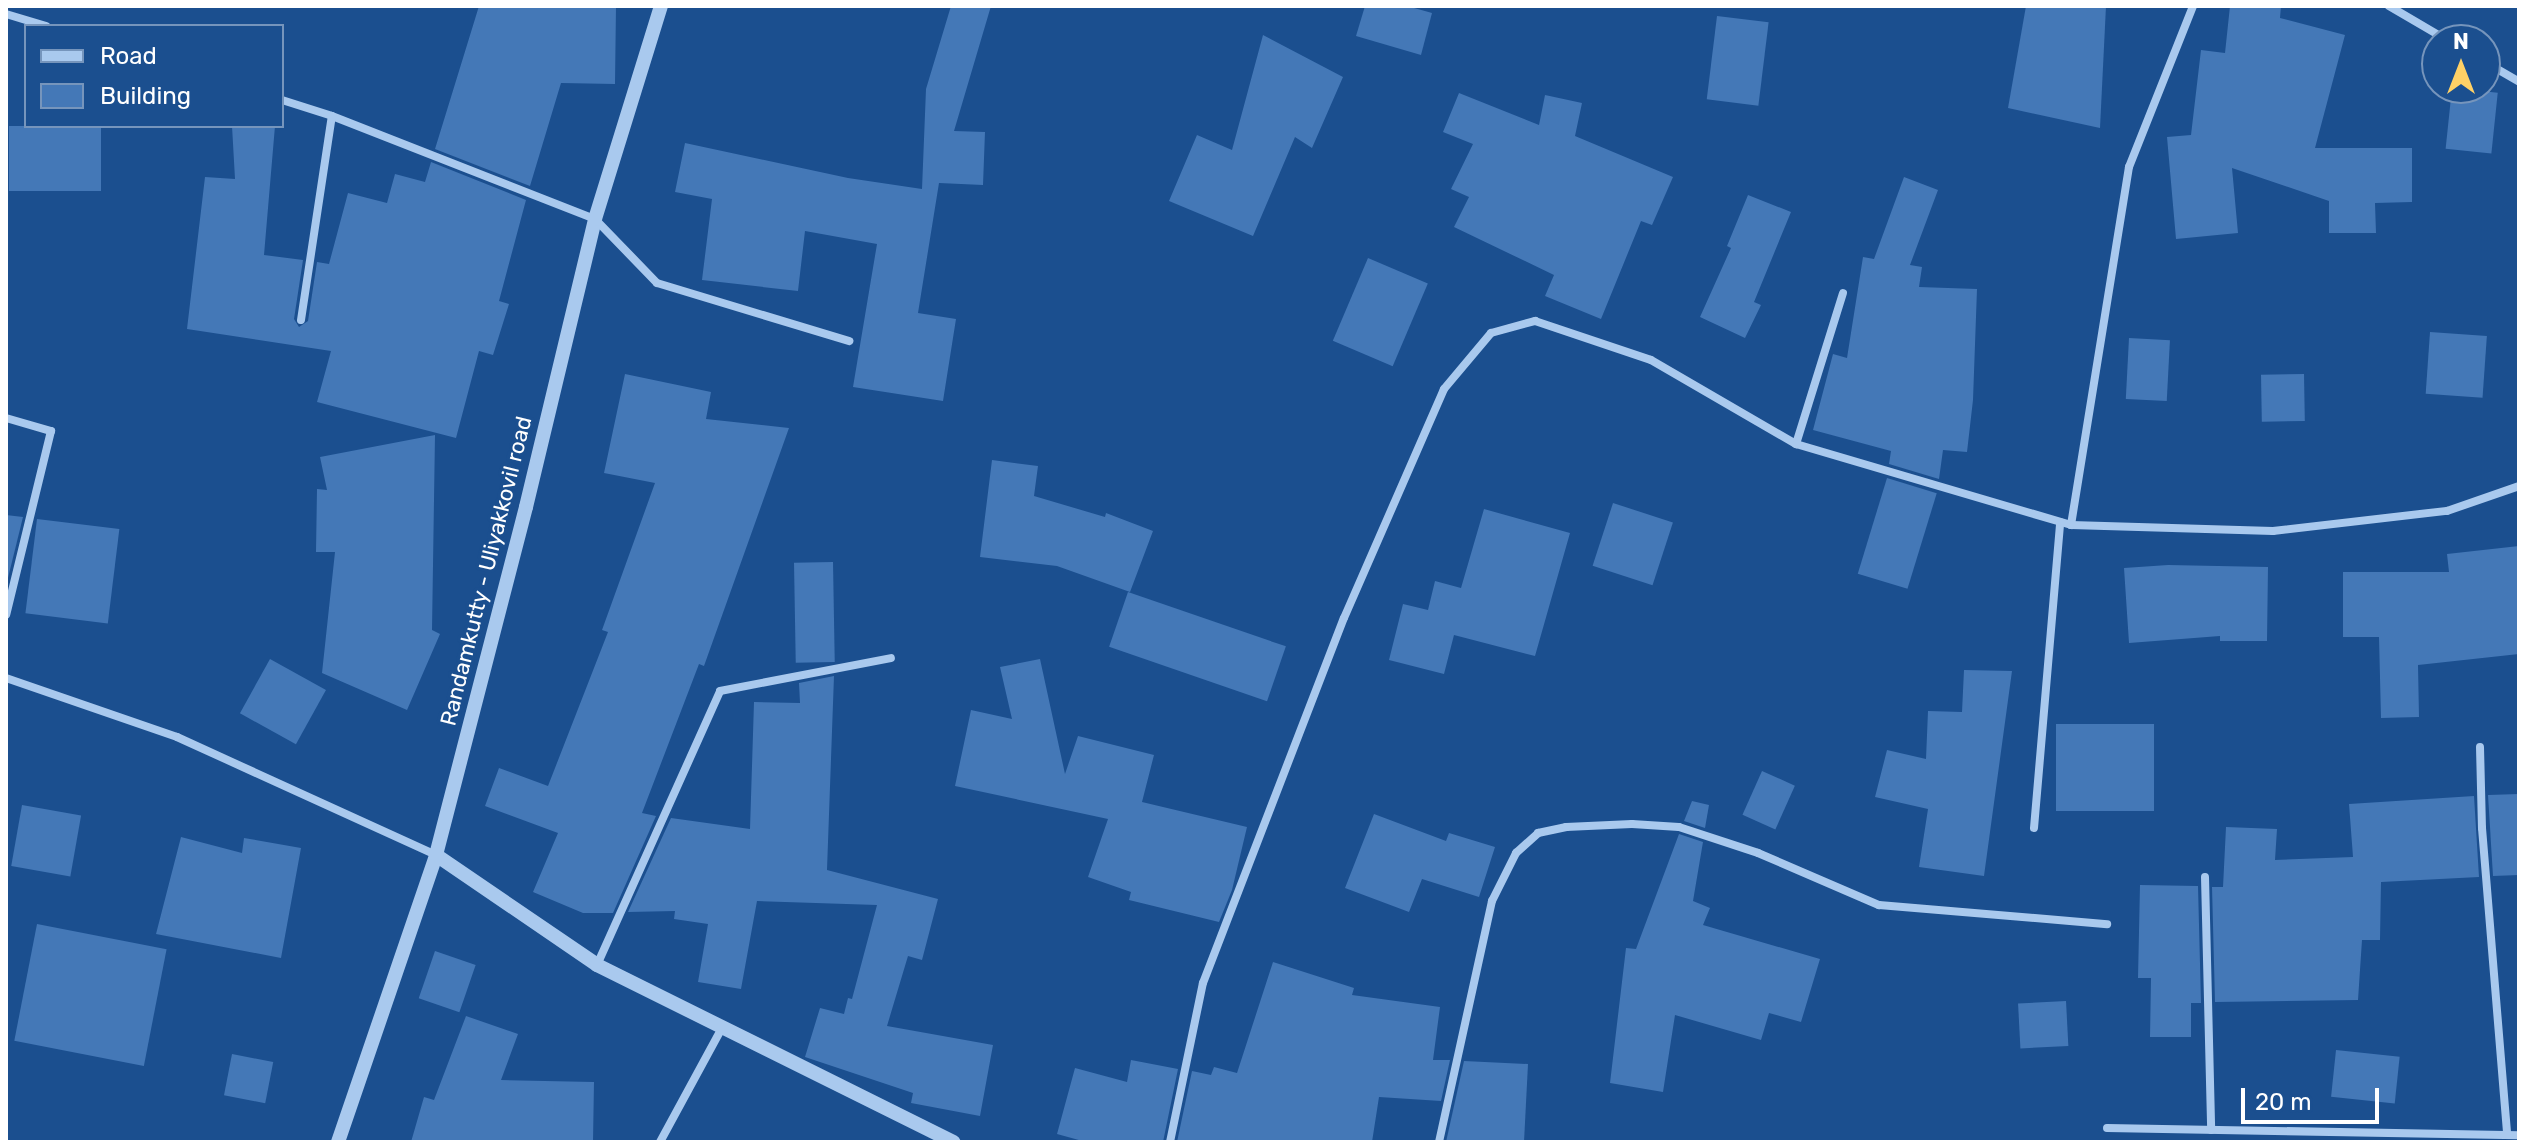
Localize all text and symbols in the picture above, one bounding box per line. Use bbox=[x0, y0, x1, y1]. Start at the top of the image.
legend bbox=[24, 24, 284, 128]
north arrow bbox=[2421, 24, 2501, 104]
text: N bbox=[2453, 28, 2469, 55]
text: Road bbox=[100, 42, 157, 70]
text: Building bbox=[100, 82, 191, 110]
street label: Randamkutty - Uliyakkovil road bbox=[435, 413, 537, 729]
scale bar bbox=[2245, 1072, 2383, 1122]
text: 20 m bbox=[2255, 1088, 2312, 1116]

